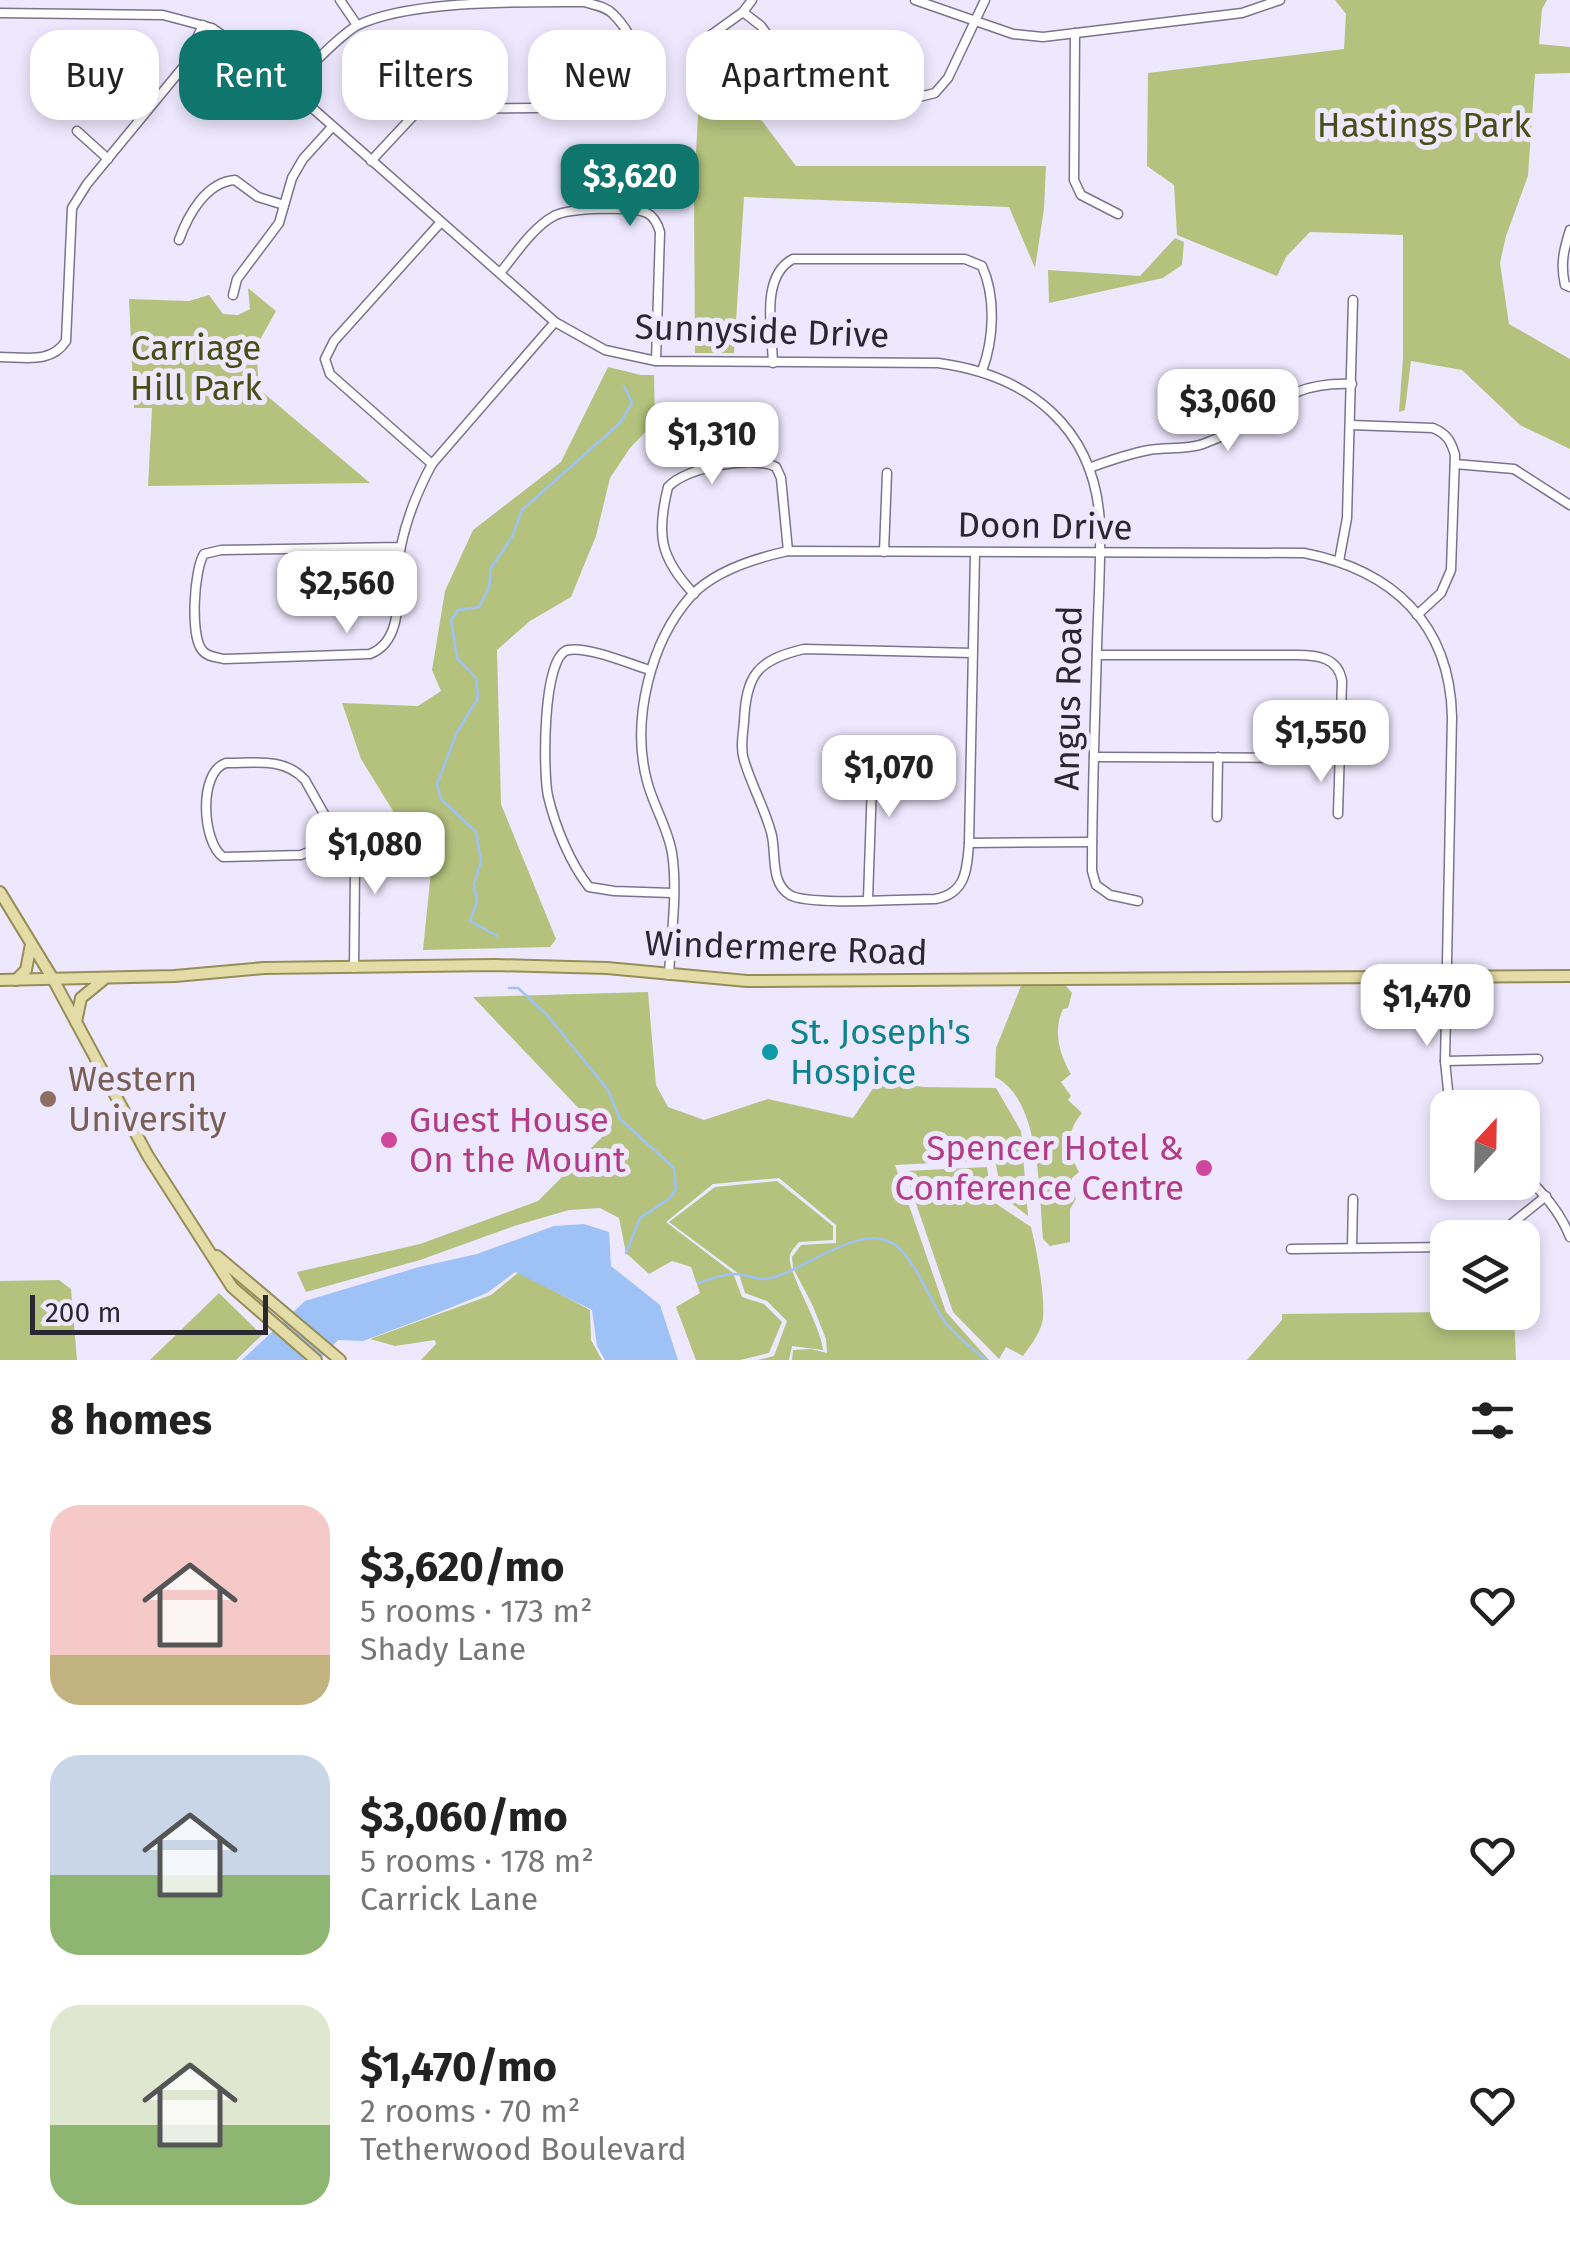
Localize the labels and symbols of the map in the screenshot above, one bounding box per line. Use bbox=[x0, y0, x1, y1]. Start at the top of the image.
park label: Hastings Park bbox=[1317, 104, 1531, 146]
pin: $3,620 bbox=[549, 144, 711, 229]
street label: Sunnyside Drive bbox=[634, 306, 890, 356]
park label: Carriage Hill Park bbox=[130, 327, 262, 409]
pin: $3,060 bbox=[1147, 369, 1309, 454]
pin: $1,310 bbox=[631, 402, 793, 487]
street label: Doon Drive bbox=[957, 503, 1133, 549]
pin: $2,560 bbox=[266, 551, 428, 636]
street label: Angus Road bbox=[1045, 605, 1091, 791]
pin: $1,550 bbox=[1240, 700, 1402, 785]
pin: $1,070 bbox=[808, 735, 970, 820]
pin: $1,080 bbox=[294, 812, 456, 897]
street label: Windermere Road bbox=[644, 922, 928, 974]
pin: $1,470 bbox=[1346, 964, 1508, 1049]
place label: St. Joseph's Hospice bbox=[790, 1011, 971, 1093]
marker: St. Joseph's Hospice bbox=[759, 1041, 781, 1063]
place label: Western University bbox=[68, 1058, 227, 1140]
marker: Western University bbox=[37, 1088, 59, 1110]
north arrow bbox=[1430, 1090, 1540, 1200]
place label: Guest House On the Mount bbox=[409, 1099, 626, 1181]
place label: Spencer Hotel & Conference Centre bbox=[895, 1127, 1184, 1209]
marker: Guest House On the Mount bbox=[378, 1129, 400, 1151]
marker: Spencer Hotel & Conference Centre bbox=[1193, 1157, 1215, 1179]
scale bar bbox=[30, 1290, 268, 1334]

